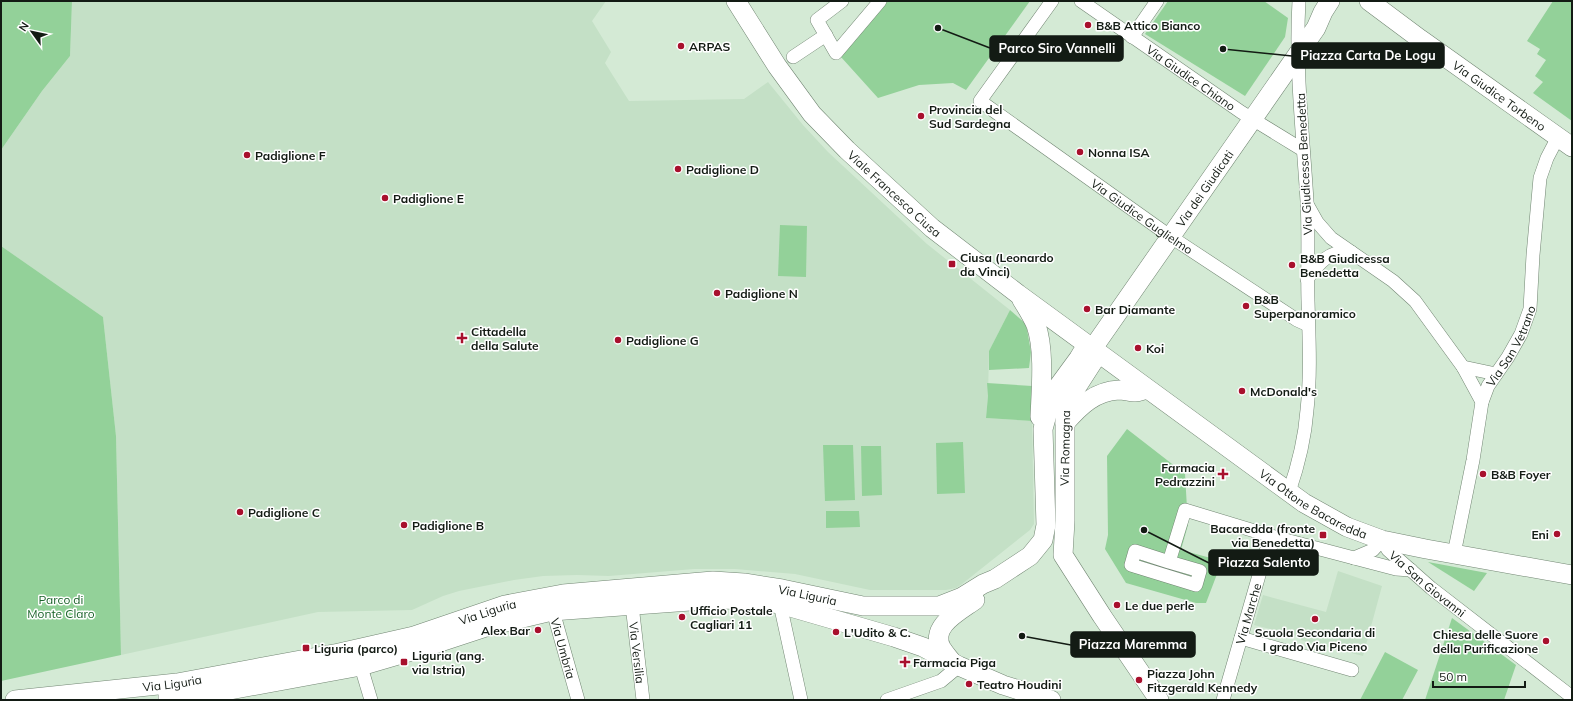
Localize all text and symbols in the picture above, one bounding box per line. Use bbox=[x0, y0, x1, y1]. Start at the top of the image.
north arrow bbox=[12, 12, 52, 52]
place label: B&B Attico Bianco bbox=[1096, 18, 1200, 33]
text: N bbox=[15, 19, 32, 34]
marker: B&B Attico Bianco bbox=[1083, 20, 1093, 30]
callout: Parco Siro Vannelli bbox=[990, 36, 1123, 61]
place label: ARPAS bbox=[689, 39, 730, 54]
text: Parco Siro Vannelli bbox=[999, 40, 1115, 56]
marker: ARPAS bbox=[676, 41, 686, 51]
street label: Via Giudice Chiano bbox=[1144, 41, 1239, 114]
callout: Piazza Carta De Logu bbox=[1292, 43, 1444, 68]
text: Piazza Carta De Logu bbox=[1300, 47, 1436, 63]
street label: Via Giudice Torbeno bbox=[1450, 57, 1549, 134]
street label: Via Giudicessa Benedetta bbox=[1293, 93, 1315, 235]
place label: Provincia del Sud Sardegna bbox=[929, 102, 1011, 131]
marker: Provincia del Sud Sardegna bbox=[916, 111, 926, 121]
place label: Nonna ISA bbox=[1088, 145, 1149, 160]
street label: Viale Francesco Ciusa bbox=[845, 147, 944, 240]
marker: Nonna ISA bbox=[1075, 147, 1085, 157]
street label: Via dei Giudicati bbox=[1172, 147, 1236, 230]
place label: Padiglione F bbox=[255, 148, 326, 163]
marker: Padiglione F bbox=[242, 150, 252, 160]
place label: Padiglione D bbox=[686, 162, 759, 177]
marker: Padiglione D bbox=[673, 164, 683, 174]
street label: Via Giudice Guglielmo bbox=[1088, 175, 1196, 257]
place label: Padiglione E bbox=[393, 191, 464, 206]
marker: Padiglione E bbox=[380, 193, 390, 203]
place label: Ciusa (Leonardo da Vinci) bbox=[960, 250, 1054, 279]
place label: B&B Giudicessa Benedetta bbox=[1300, 251, 1390, 280]
marker: Ciusa (Leonardo da Vinci) bbox=[947, 259, 957, 269]
marker: B&B Giudicessa Benedetta bbox=[1287, 260, 1297, 270]
place label: Padiglione N bbox=[725, 286, 798, 301]
marker: Padiglione N bbox=[712, 288, 722, 298]
place label: B&B Superpanoramico bbox=[1254, 292, 1356, 321]
marker: B&B Superpanoramico bbox=[1241, 301, 1251, 311]
place label: Bar Diamante bbox=[1095, 302, 1175, 317]
street label: Via San Vetrano bbox=[1482, 303, 1538, 389]
marker: Bar Diamante bbox=[1082, 304, 1092, 314]
place label: Cittadella della Salute bbox=[471, 324, 539, 353]
marker: Cittadella della Salute bbox=[456, 332, 468, 344]
place label: Padiglione G bbox=[626, 333, 699, 348]
marker: Padiglione G bbox=[613, 335, 623, 345]
place label: Koi bbox=[1146, 341, 1164, 356]
marker: Koi bbox=[1133, 343, 1143, 353]
place label: McDonald's bbox=[1250, 384, 1317, 399]
marker: McDonald's bbox=[1237, 386, 1247, 396]
street label: Via Romagna bbox=[1057, 410, 1073, 486]
place label: Farmacia Pedrazzini bbox=[1155, 460, 1215, 489]
street label: Via Ottone Bacaredda bbox=[1257, 466, 1369, 541]
place label: B&B Foyer bbox=[1491, 467, 1551, 482]
marker: Farmacia Pedrazzini bbox=[1218, 469, 1228, 479]
marker: B&B Foyer bbox=[1478, 469, 1488, 479]
place label: Padiglione C bbox=[248, 505, 320, 520]
marker: Padiglione C bbox=[235, 507, 245, 517]
place label: Padiglione B bbox=[412, 518, 484, 533]
marker: Padiglione B bbox=[399, 520, 409, 530]
place label: Bacaredda (fronte via Benedetta) bbox=[1210, 521, 1315, 550]
place label: Eni bbox=[1531, 527, 1549, 542]
marker: Eni bbox=[1552, 529, 1562, 539]
marker: Bacaredda (fronte via Benedetta) bbox=[1318, 530, 1328, 540]
street label: Via San Giovanni bbox=[1386, 547, 1469, 620]
callout: Piazza Salento bbox=[1209, 550, 1318, 575]
text: Piazza Salento bbox=[1218, 554, 1311, 570]
street label: Via Liguria bbox=[777, 581, 838, 608]
street label: Via Marche bbox=[1232, 581, 1264, 646]
park label: Parco di Monte Claro bbox=[27, 592, 95, 621]
street label: Via Liguria bbox=[457, 596, 517, 628]
place label: Le due perle bbox=[1125, 598, 1195, 613]
marker: Le due perle bbox=[1112, 600, 1122, 610]
place label: Ufficio Postale Cagliari 11 bbox=[690, 603, 773, 632]
marker: Ufficio Postale Cagliari 11 bbox=[677, 612, 687, 622]
marker: Scuola Secondaria di I grado Via Piceno bbox=[1310, 614, 1320, 624]
street label: Via Umbria bbox=[548, 616, 579, 680]
street label: Via Versilia bbox=[627, 621, 649, 684]
place label: Alex Bar bbox=[481, 623, 530, 638]
marker: Alex Bar bbox=[533, 625, 543, 635]
place label: L'Udito & C. bbox=[844, 625, 911, 640]
place label: Scuola Secondaria di I grado Via Piceno bbox=[1255, 625, 1375, 654]
marker: L'Udito & C. bbox=[831, 627, 841, 637]
place label: Chiesa delle Suore della Purificazione bbox=[1433, 627, 1538, 656]
callout: Piazza Maremma bbox=[1071, 632, 1195, 657]
text: Piazza Maremma bbox=[1079, 636, 1187, 652]
marker: Chiesa delle Suore della Purificazione bbox=[1541, 636, 1551, 646]
place label: Liguria (parco) bbox=[314, 641, 398, 656]
marker: Liguria (parco) bbox=[301, 643, 311, 653]
place label: Liguria (ang. via Istria) bbox=[411, 648, 484, 677]
place label: Farmacia Piga bbox=[913, 655, 996, 670]
marker: Liguria (ang. via Istria) bbox=[399, 657, 409, 667]
marker: Farmacia Piga bbox=[900, 657, 910, 667]
scale bar bbox=[1433, 663, 1525, 689]
place label: Piazza John Fitzgerald Kennedy bbox=[1147, 666, 1258, 695]
text: 50 m bbox=[1439, 669, 1467, 684]
street label: Via Liguria bbox=[142, 671, 203, 694]
marker: Piazza John Fitzgerald Kennedy bbox=[1134, 675, 1144, 685]
place label: Teatro Houdini bbox=[977, 677, 1062, 692]
marker: Teatro Houdini bbox=[964, 679, 974, 689]

